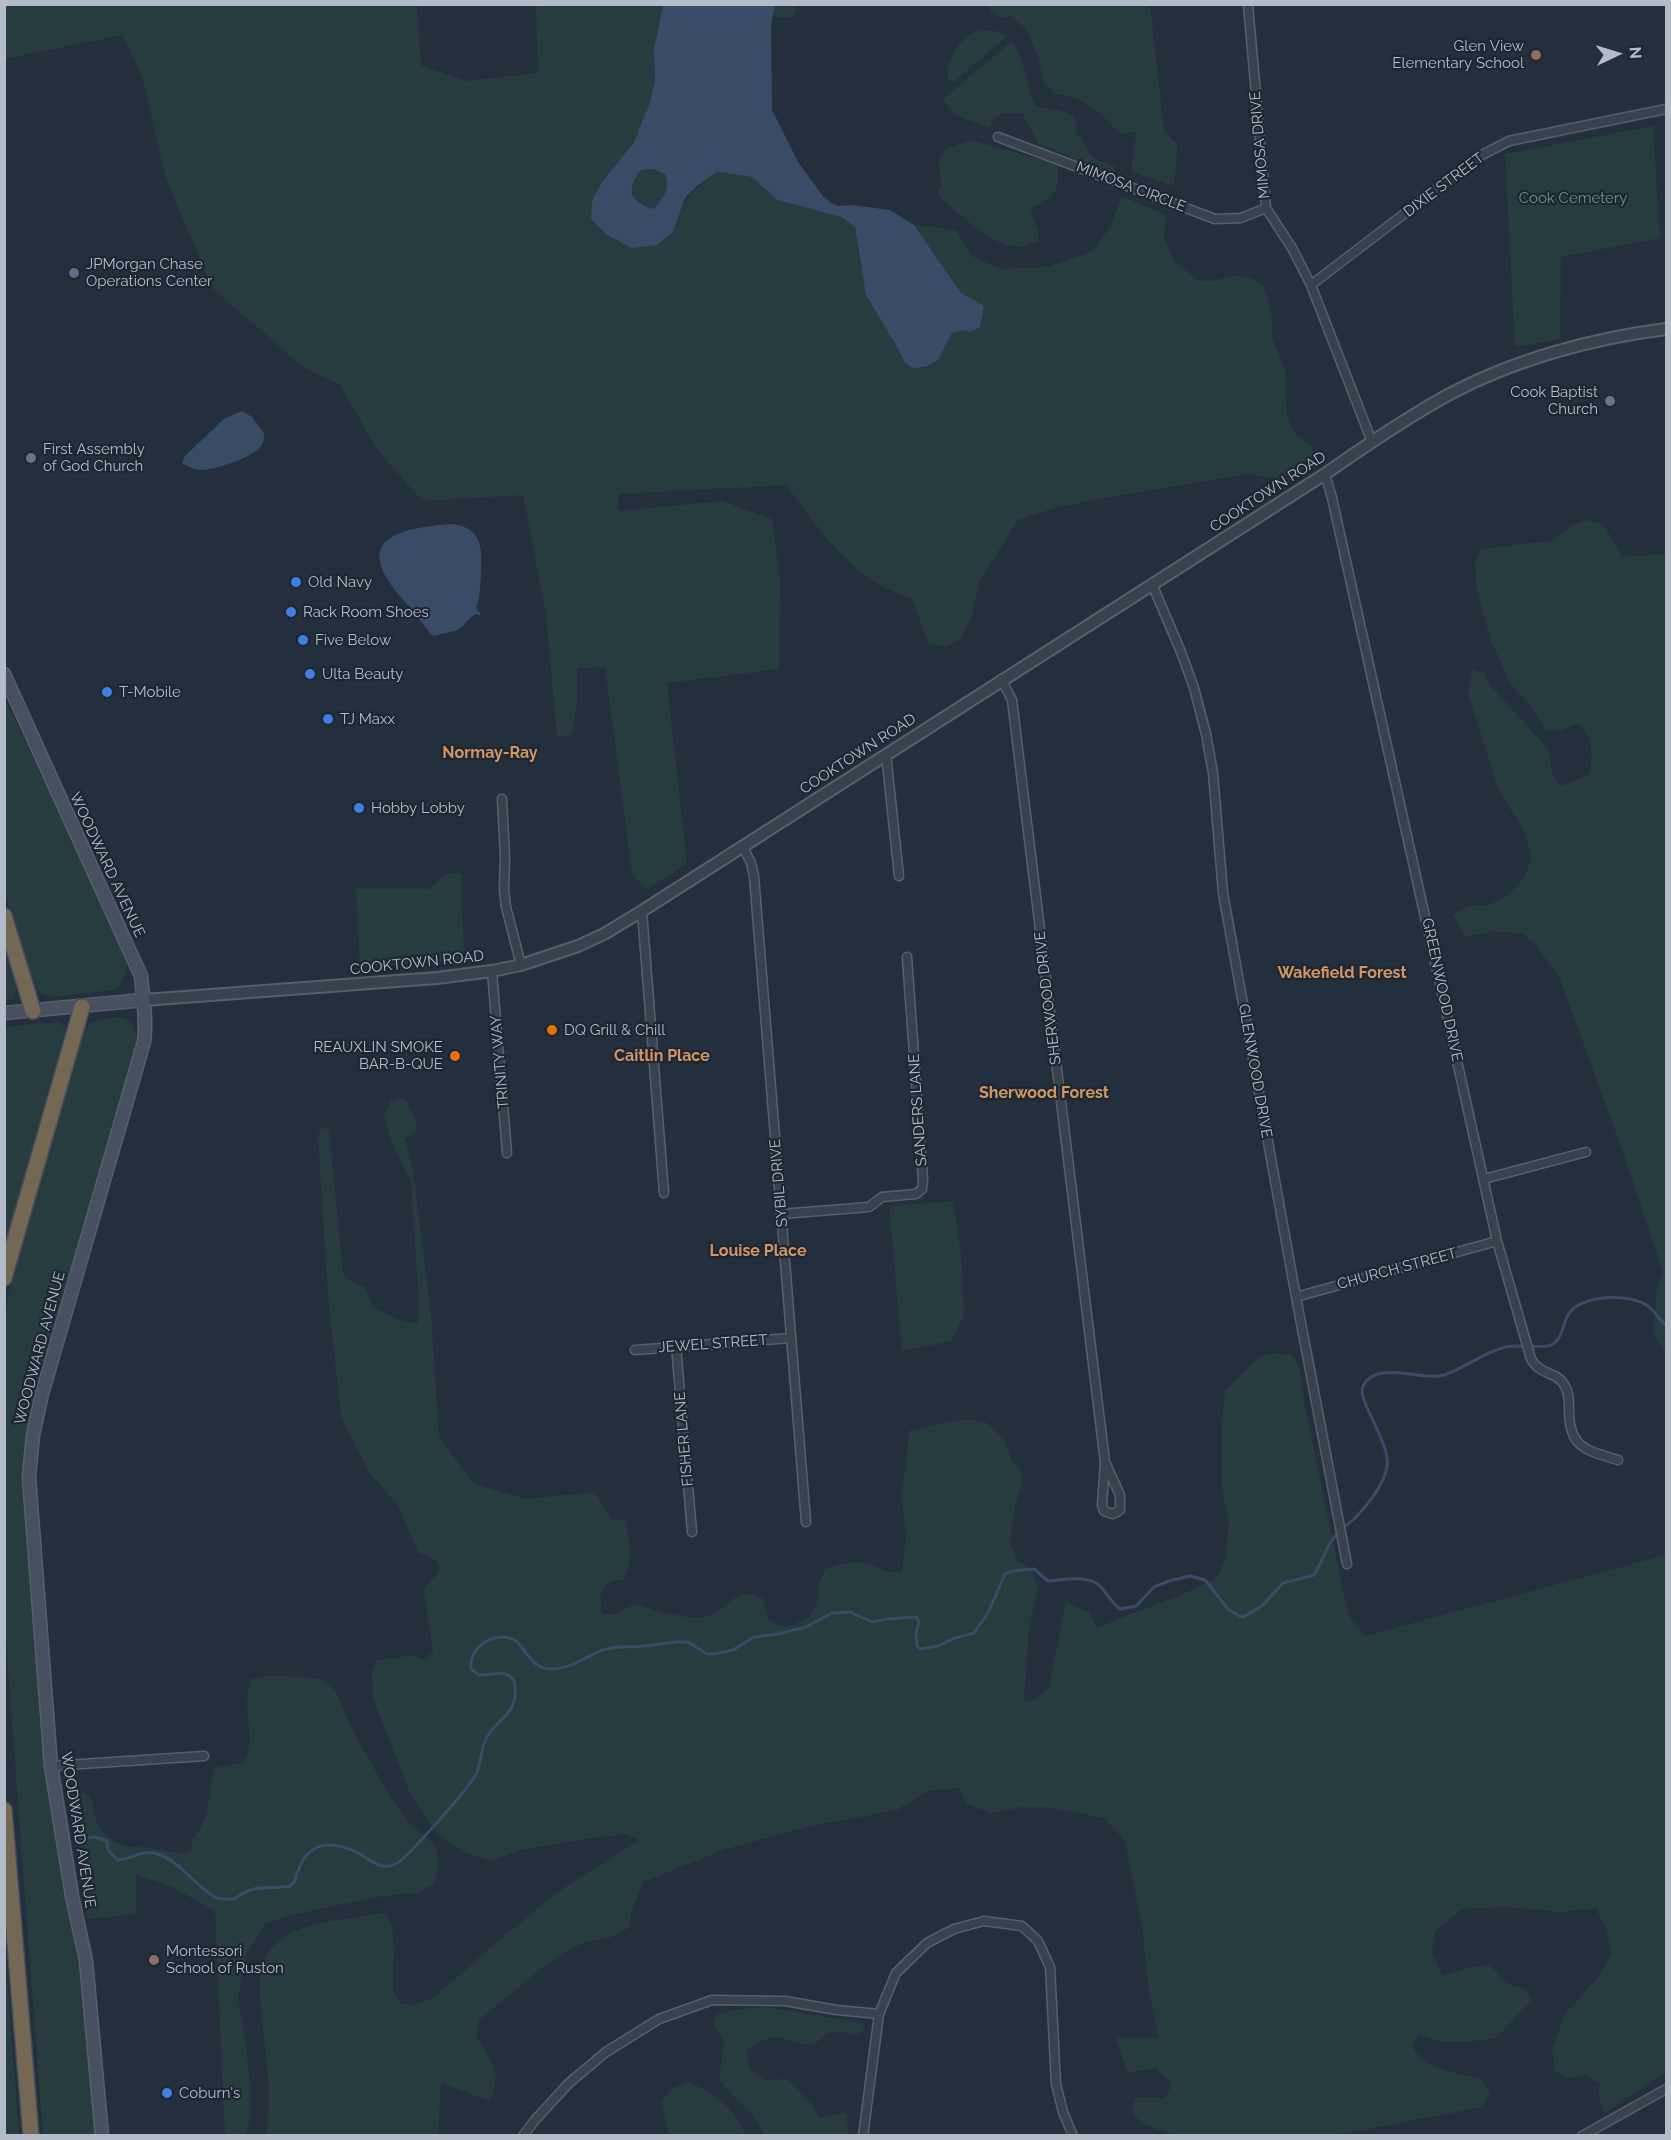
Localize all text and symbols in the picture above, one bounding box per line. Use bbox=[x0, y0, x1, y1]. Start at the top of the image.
north arrow bbox=[1587, 24, 1647, 84]
place label: Glen View Elementary School bbox=[1392, 37, 1524, 72]
text: N bbox=[1626, 46, 1645, 59]
marker: Glen View Elementary School bbox=[1529, 48, 1543, 62]
street label: MIMOSA DRIVE bbox=[1246, 91, 1274, 199]
street label: DIXIE STREET bbox=[1400, 149, 1488, 221]
street label: MIMOSA CIRCLE bbox=[1074, 158, 1188, 216]
park label: Cook Cemetery bbox=[1519, 189, 1627, 207]
place label: JPMorgan Chase Operations Center bbox=[86, 255, 212, 290]
marker: JPMorgan Chase Operations Center bbox=[67, 266, 81, 280]
place label: Cook Baptist Church bbox=[1510, 383, 1598, 418]
marker: Cook Baptist Church bbox=[1603, 394, 1617, 408]
place label: First Assembly of God Church bbox=[43, 440, 145, 475]
street label: COOKTOWN ROAD bbox=[1207, 448, 1329, 536]
marker: First Assembly of God Church bbox=[24, 451, 38, 465]
place label: Old Navy bbox=[308, 573, 372, 591]
marker: Old Navy bbox=[289, 575, 303, 589]
place label: Rack Room Shoes bbox=[303, 603, 429, 621]
marker: Rack Room Shoes bbox=[284, 605, 298, 619]
place label: Five Below bbox=[315, 631, 391, 649]
marker: Five Below bbox=[296, 633, 310, 647]
place label: Ulta Beauty bbox=[322, 665, 403, 683]
marker: Ulta Beauty bbox=[303, 667, 317, 681]
place label: T-Mobile bbox=[119, 683, 181, 701]
marker: T-Mobile bbox=[100, 685, 114, 699]
place label: TJ Maxx bbox=[340, 710, 395, 728]
street label: COOKTOWN ROAD bbox=[797, 710, 919, 798]
marker: TJ Maxx bbox=[321, 712, 335, 726]
district label: Normay-Ray bbox=[442, 743, 538, 763]
street label: WOODWARD AVENUE bbox=[65, 790, 149, 940]
place label: Hobby Lobby bbox=[371, 799, 465, 817]
marker: Hobby Lobby bbox=[352, 801, 366, 815]
street label: GREENWOOD DRIVE bbox=[1418, 917, 1466, 1063]
street label: SHERWOOD DRIVE bbox=[1031, 930, 1065, 1066]
street label: COOKTOWN ROAD bbox=[349, 947, 485, 979]
district label: Wakefield Forest bbox=[1277, 963, 1407, 983]
street label: GLENWOOD DRIVE bbox=[1234, 1002, 1276, 1140]
street label: TRINITY WAY bbox=[487, 1014, 513, 1110]
place label: DQ Grill & Chill bbox=[564, 1021, 665, 1039]
marker: DQ Grill & Chill bbox=[545, 1023, 559, 1037]
place label: REAUXLIN SMOKE BAR-B-QUE bbox=[313, 1038, 443, 1073]
district label: Caitlin Place bbox=[614, 1046, 710, 1066]
marker: REAUXLIN SMOKE BAR-B-QUE bbox=[448, 1049, 462, 1063]
street label: SANDERS LANE bbox=[905, 1053, 931, 1167]
district label: Sherwood Forest bbox=[979, 1083, 1109, 1103]
street label: SYBIL DRIVE bbox=[766, 1138, 792, 1228]
district label: Louise Place bbox=[709, 1241, 807, 1261]
street label: CHURCH STREET bbox=[1335, 1244, 1459, 1294]
street label: WOODWARD AVENUE bbox=[11, 1269, 69, 1427]
street label: JEWEL STREET bbox=[658, 1331, 768, 1357]
street label: FISHER LANE bbox=[671, 1391, 697, 1487]
street label: WOODWARD AVENUE bbox=[57, 1751, 99, 1909]
place label: Montessori School of Ruston bbox=[166, 1942, 284, 1977]
marker: Montessori School of Ruston bbox=[147, 1953, 161, 1967]
place label: Coburn's bbox=[179, 2084, 240, 2102]
marker: Coburn's bbox=[160, 2086, 174, 2100]

